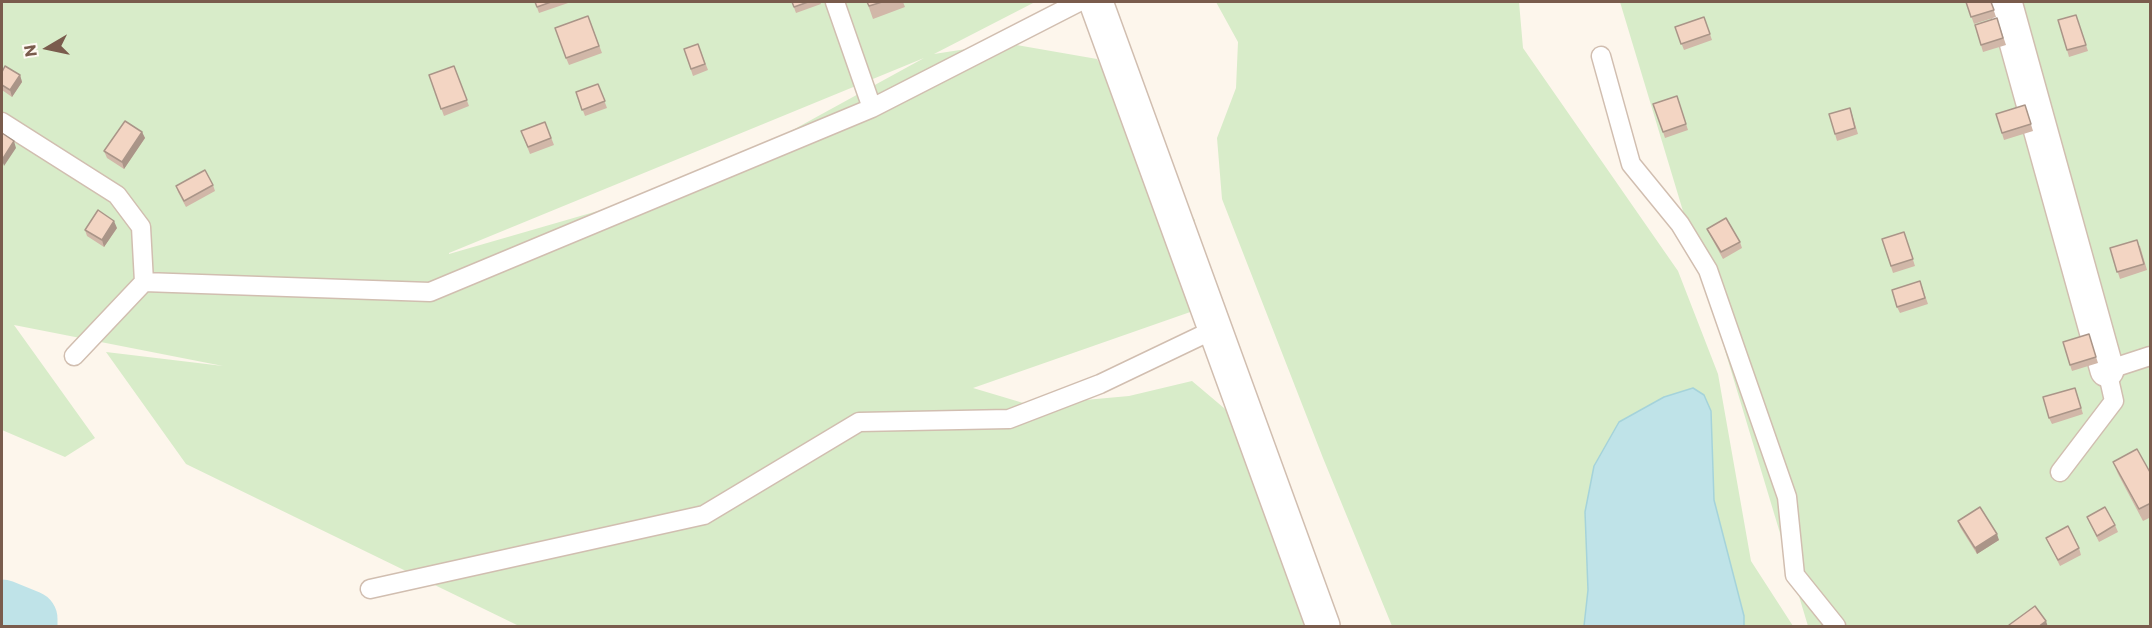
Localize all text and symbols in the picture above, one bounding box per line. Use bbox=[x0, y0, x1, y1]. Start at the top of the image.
north arrow bbox=[18, 18, 78, 78]
text: N bbox=[19, 43, 40, 58]

